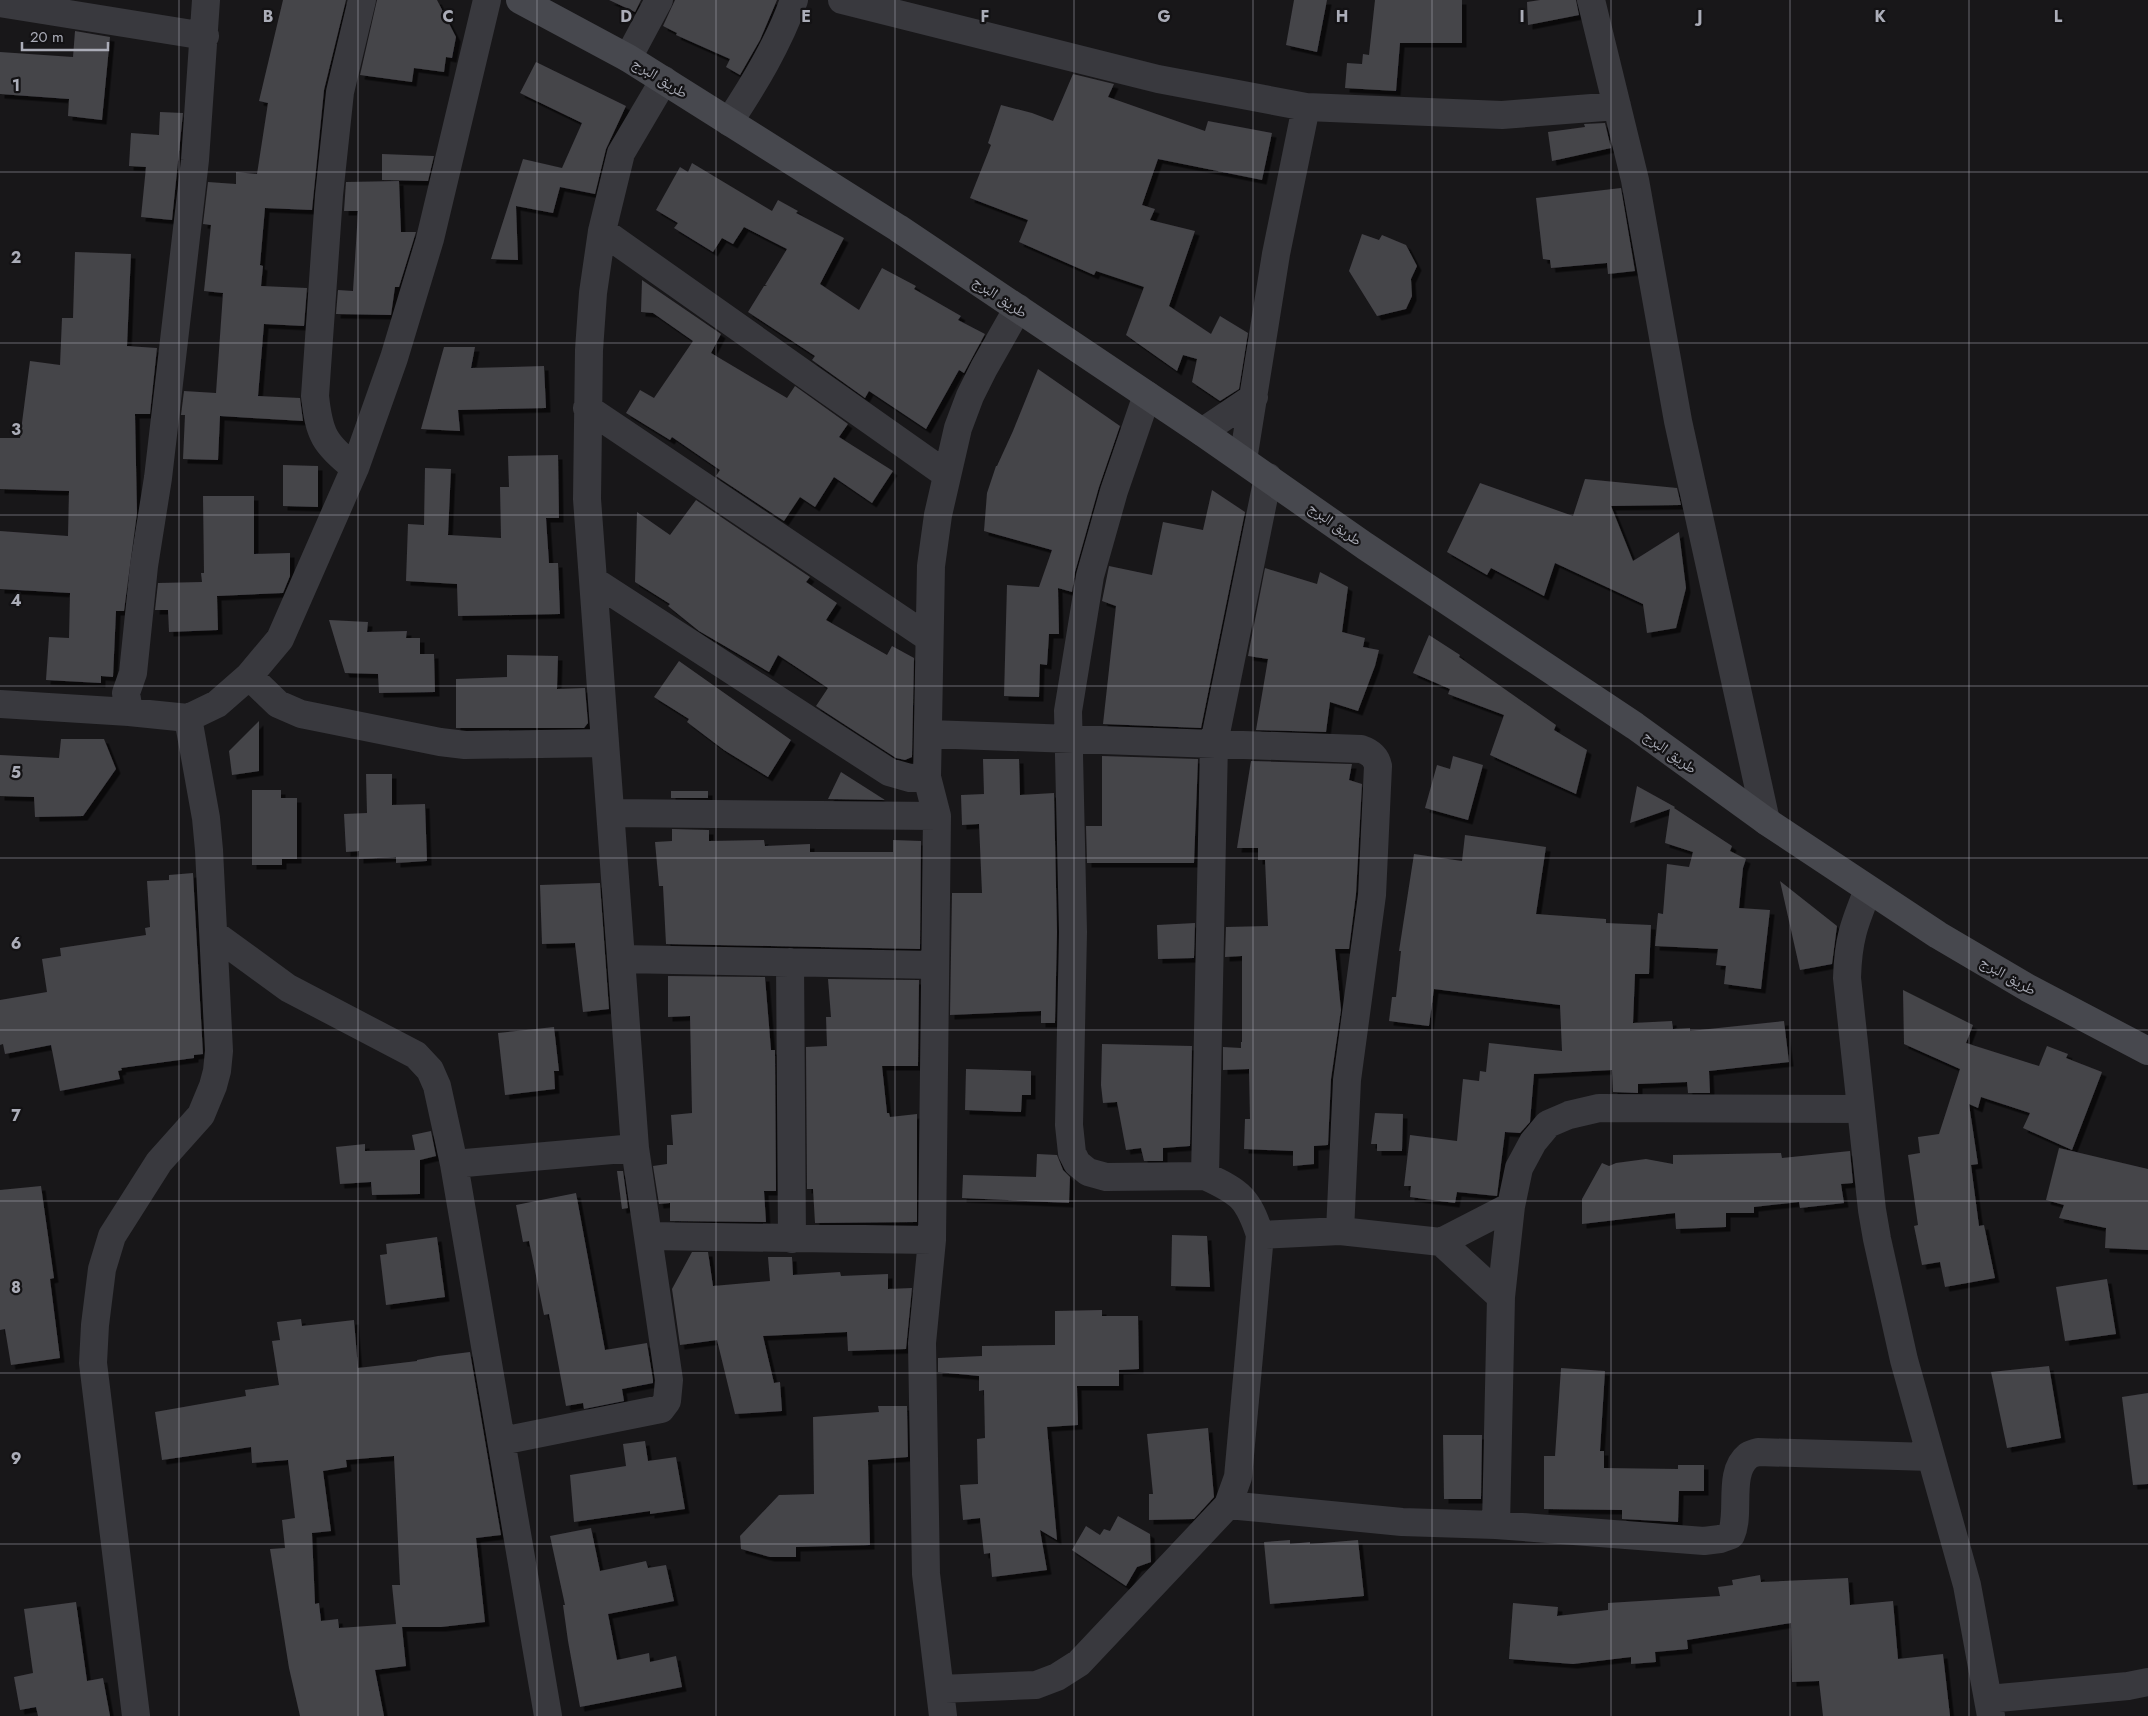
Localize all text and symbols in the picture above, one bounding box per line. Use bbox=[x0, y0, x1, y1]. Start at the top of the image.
text: B bbox=[263, 5, 273, 28]
text: C bbox=[442, 5, 454, 28]
text: D bbox=[620, 5, 632, 28]
text: E bbox=[801, 5, 811, 28]
text: F bbox=[981, 5, 989, 28]
text: G bbox=[1157, 5, 1171, 28]
text: H bbox=[1336, 5, 1348, 28]
text: I bbox=[1519, 5, 1525, 28]
text: J bbox=[1694, 5, 1703, 28]
text: K bbox=[1874, 5, 1886, 28]
text: L bbox=[2054, 5, 2063, 28]
scale bar bbox=[22, 20, 109, 52]
text: 20 m bbox=[30, 26, 64, 48]
street label: طريق البرج bbox=[628, 52, 692, 104]
text: 1 bbox=[12, 74, 20, 97]
text: 2 bbox=[11, 246, 21, 269]
street label: طريق البرج bbox=[968, 271, 1032, 323]
text: 3 bbox=[11, 418, 21, 441]
street label: طريق البرج bbox=[1303, 497, 1367, 551]
text: 4 bbox=[10, 589, 22, 612]
street label: طريق البرج bbox=[1638, 725, 1702, 779]
text: 5 bbox=[11, 761, 21, 784]
text: 6 bbox=[11, 932, 21, 955]
street label: طريق البرج bbox=[1976, 951, 2040, 1001]
text: 7 bbox=[11, 1104, 21, 1127]
text: 8 bbox=[11, 1276, 21, 1299]
text: 9 bbox=[11, 1447, 21, 1470]

